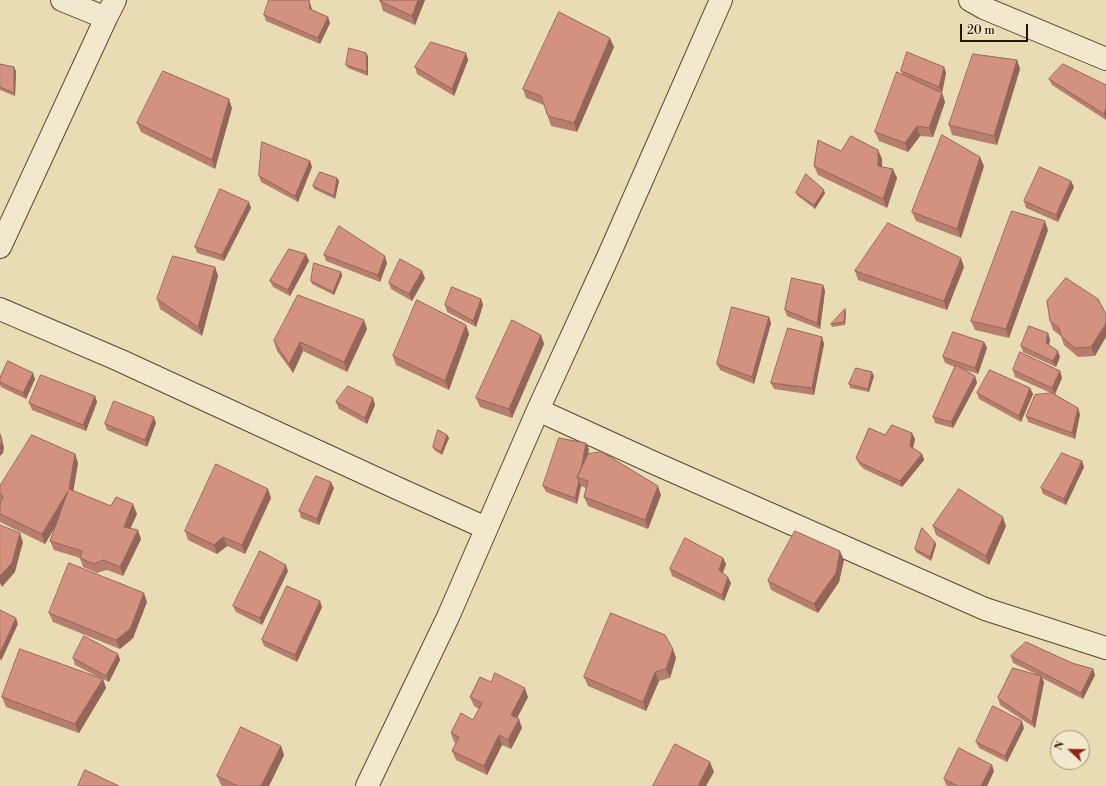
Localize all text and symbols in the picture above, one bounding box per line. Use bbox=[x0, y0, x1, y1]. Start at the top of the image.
scale bar bbox=[962, 16, 1030, 42]
text: 20 m bbox=[967, 23, 995, 38]
north arrow bbox=[1050, 730, 1090, 770]
text: N bbox=[1052, 739, 1068, 753]

